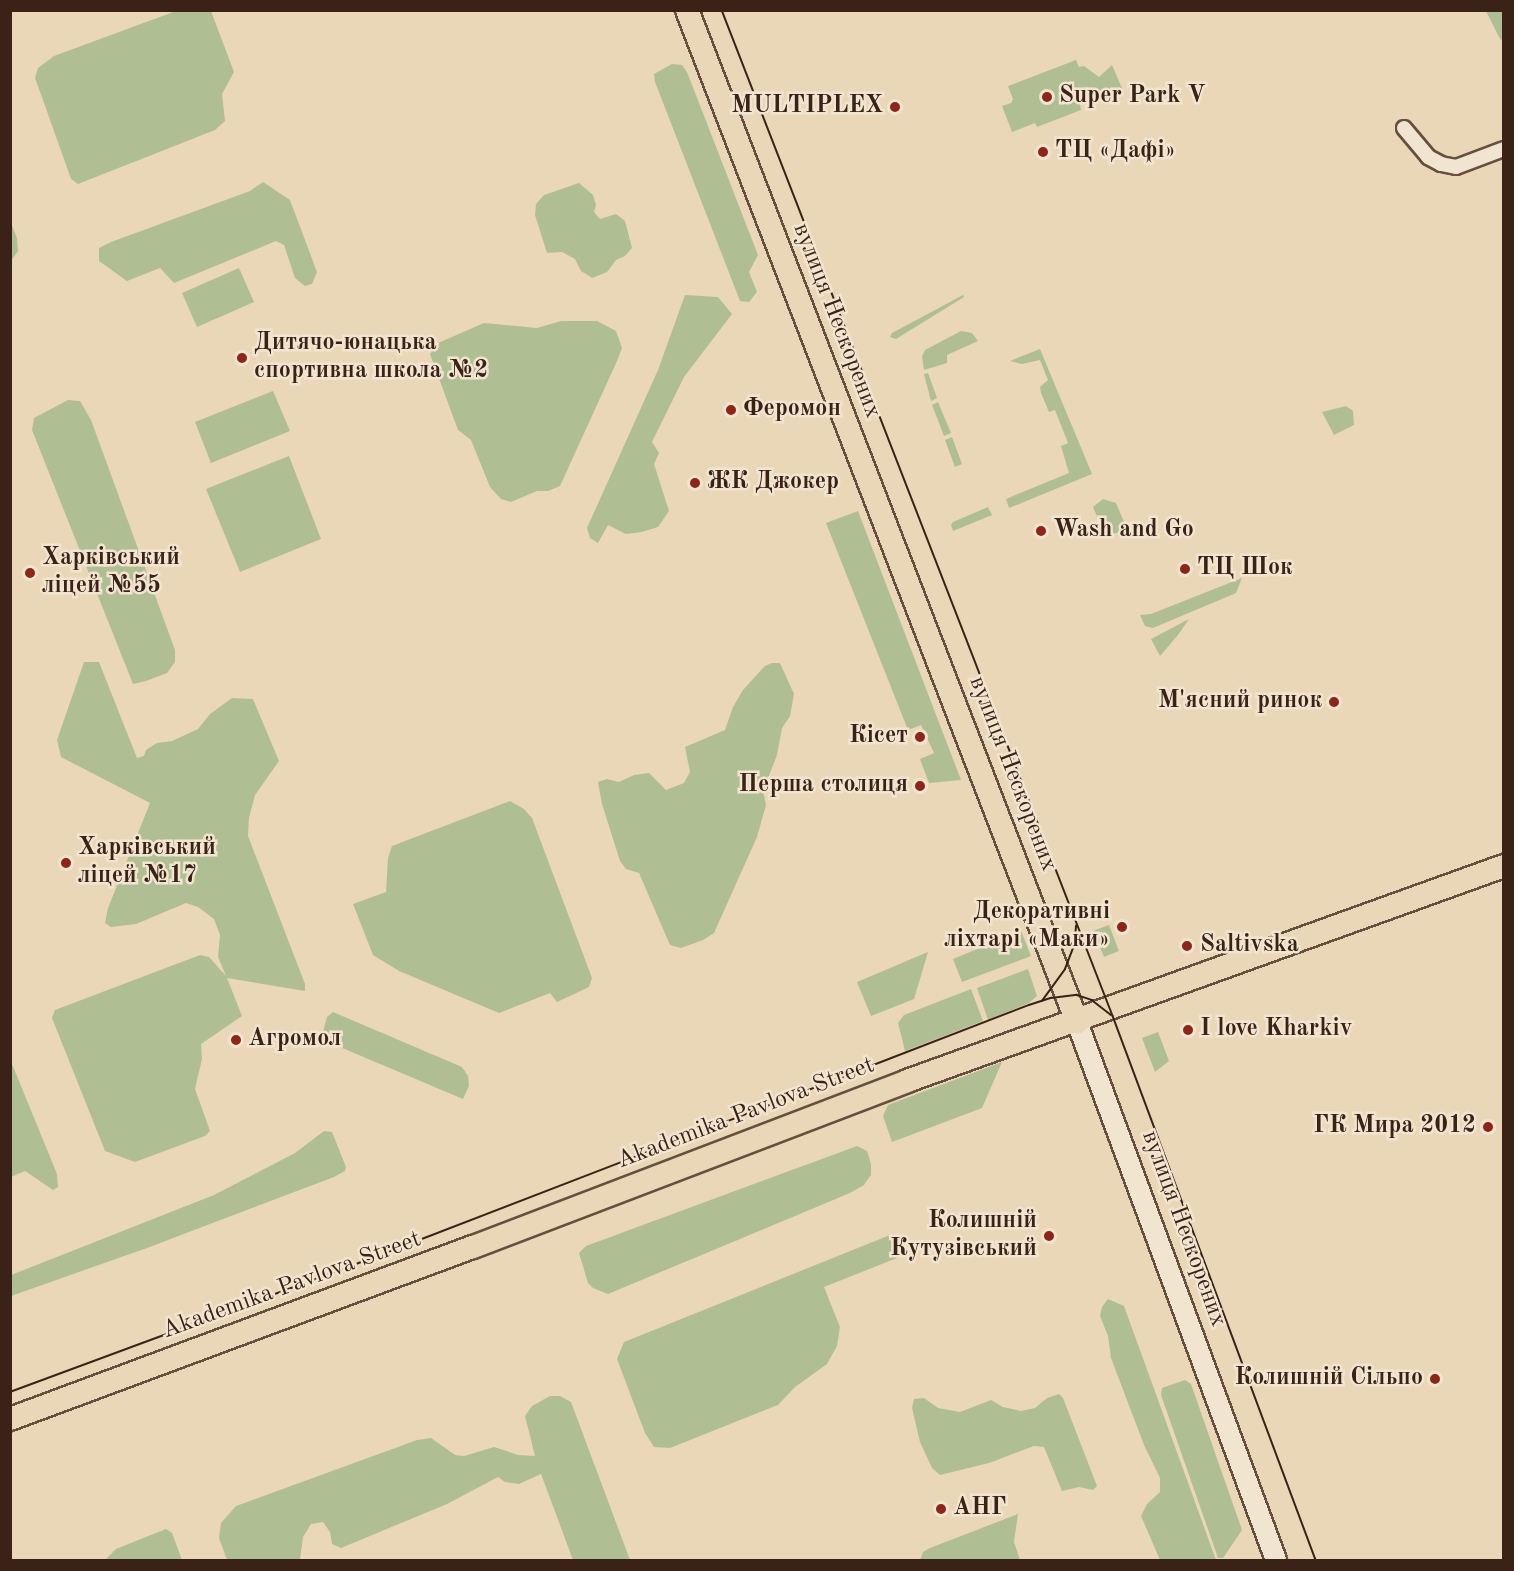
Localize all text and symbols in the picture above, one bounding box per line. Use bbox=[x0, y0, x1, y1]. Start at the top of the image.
place label: Super Park V bbox=[1059, 83, 1206, 111]
marker: Super Park V bbox=[1040, 90, 1054, 104]
place label: MULTIPLEX bbox=[731, 93, 883, 121]
marker: MULTIPLEX bbox=[888, 100, 902, 114]
place label: ТЦ «Дафі» bbox=[1055, 138, 1176, 166]
marker: ТЦ «Дафі» bbox=[1036, 145, 1050, 159]
street label: вулиця Нескорених bbox=[786, 219, 886, 423]
place label: Дитячо-юнацька спортивна школа №2 bbox=[254, 330, 488, 386]
marker: Дитячо-юнацька спортивна школа №2 bbox=[235, 351, 249, 365]
place label: Феромон bbox=[743, 396, 841, 424]
marker: Феромон bbox=[724, 403, 738, 417]
place label: ЖК Джокер bbox=[707, 469, 839, 497]
marker: ЖК Джокер bbox=[688, 476, 702, 490]
place label: Wash and Go bbox=[1053, 517, 1194, 545]
marker: Wash and Go bbox=[1034, 524, 1048, 538]
place label: Харківський ліцей №55 bbox=[42, 545, 180, 601]
place label: ТЦ Шок bbox=[1197, 555, 1293, 583]
marker: ТЦ Шок bbox=[1178, 562, 1192, 576]
marker: Харківський ліцей №55 bbox=[23, 566, 37, 580]
street label: вулиця Нескорених bbox=[962, 672, 1062, 876]
place label: М'ясний ринок bbox=[1158, 688, 1322, 716]
marker: М'ясний ринок bbox=[1327, 695, 1341, 709]
place label: Кісет bbox=[849, 723, 908, 751]
marker: Кісет bbox=[913, 730, 927, 744]
place label: Перша столиця bbox=[739, 772, 908, 800]
marker: Перша столиця bbox=[913, 779, 927, 793]
place label: Харківський ліцей №17 bbox=[78, 835, 216, 891]
marker: Харківський ліцей №17 bbox=[59, 856, 73, 870]
place label: Декоративні ліхтарі «Маки» bbox=[944, 899, 1110, 955]
marker: Декоративні ліхтарі «Маки» bbox=[1115, 920, 1129, 934]
place label: Saltivska bbox=[1200, 932, 1299, 960]
marker: Saltivska bbox=[1178, 937, 1196, 955]
place label: I love Kharkiv bbox=[1200, 1016, 1352, 1044]
marker: I love Kharkiv bbox=[1181, 1023, 1195, 1037]
place label: Агромол bbox=[248, 1026, 341, 1054]
marker: Агромол bbox=[229, 1033, 243, 1047]
street label: Akademika Pavlova Street bbox=[613, 1052, 879, 1176]
place label: ГК Мира 2012 bbox=[1313, 1113, 1476, 1141]
marker: ГК Мира 2012 bbox=[1481, 1120, 1495, 1134]
street label: вулиця Нескорених bbox=[1134, 1127, 1232, 1331]
place label: Колишній Кутузівський bbox=[890, 1208, 1037, 1264]
street label: Akademika Pavlova Street bbox=[159, 1226, 425, 1346]
marker: Колишній Кутузівський bbox=[1042, 1229, 1056, 1243]
place label: Колишній Сільпо bbox=[1235, 1365, 1423, 1393]
marker: Колишній Сільпо bbox=[1428, 1372, 1442, 1386]
place label: АНГ bbox=[953, 1495, 1006, 1523]
marker: АНГ bbox=[934, 1502, 948, 1516]

